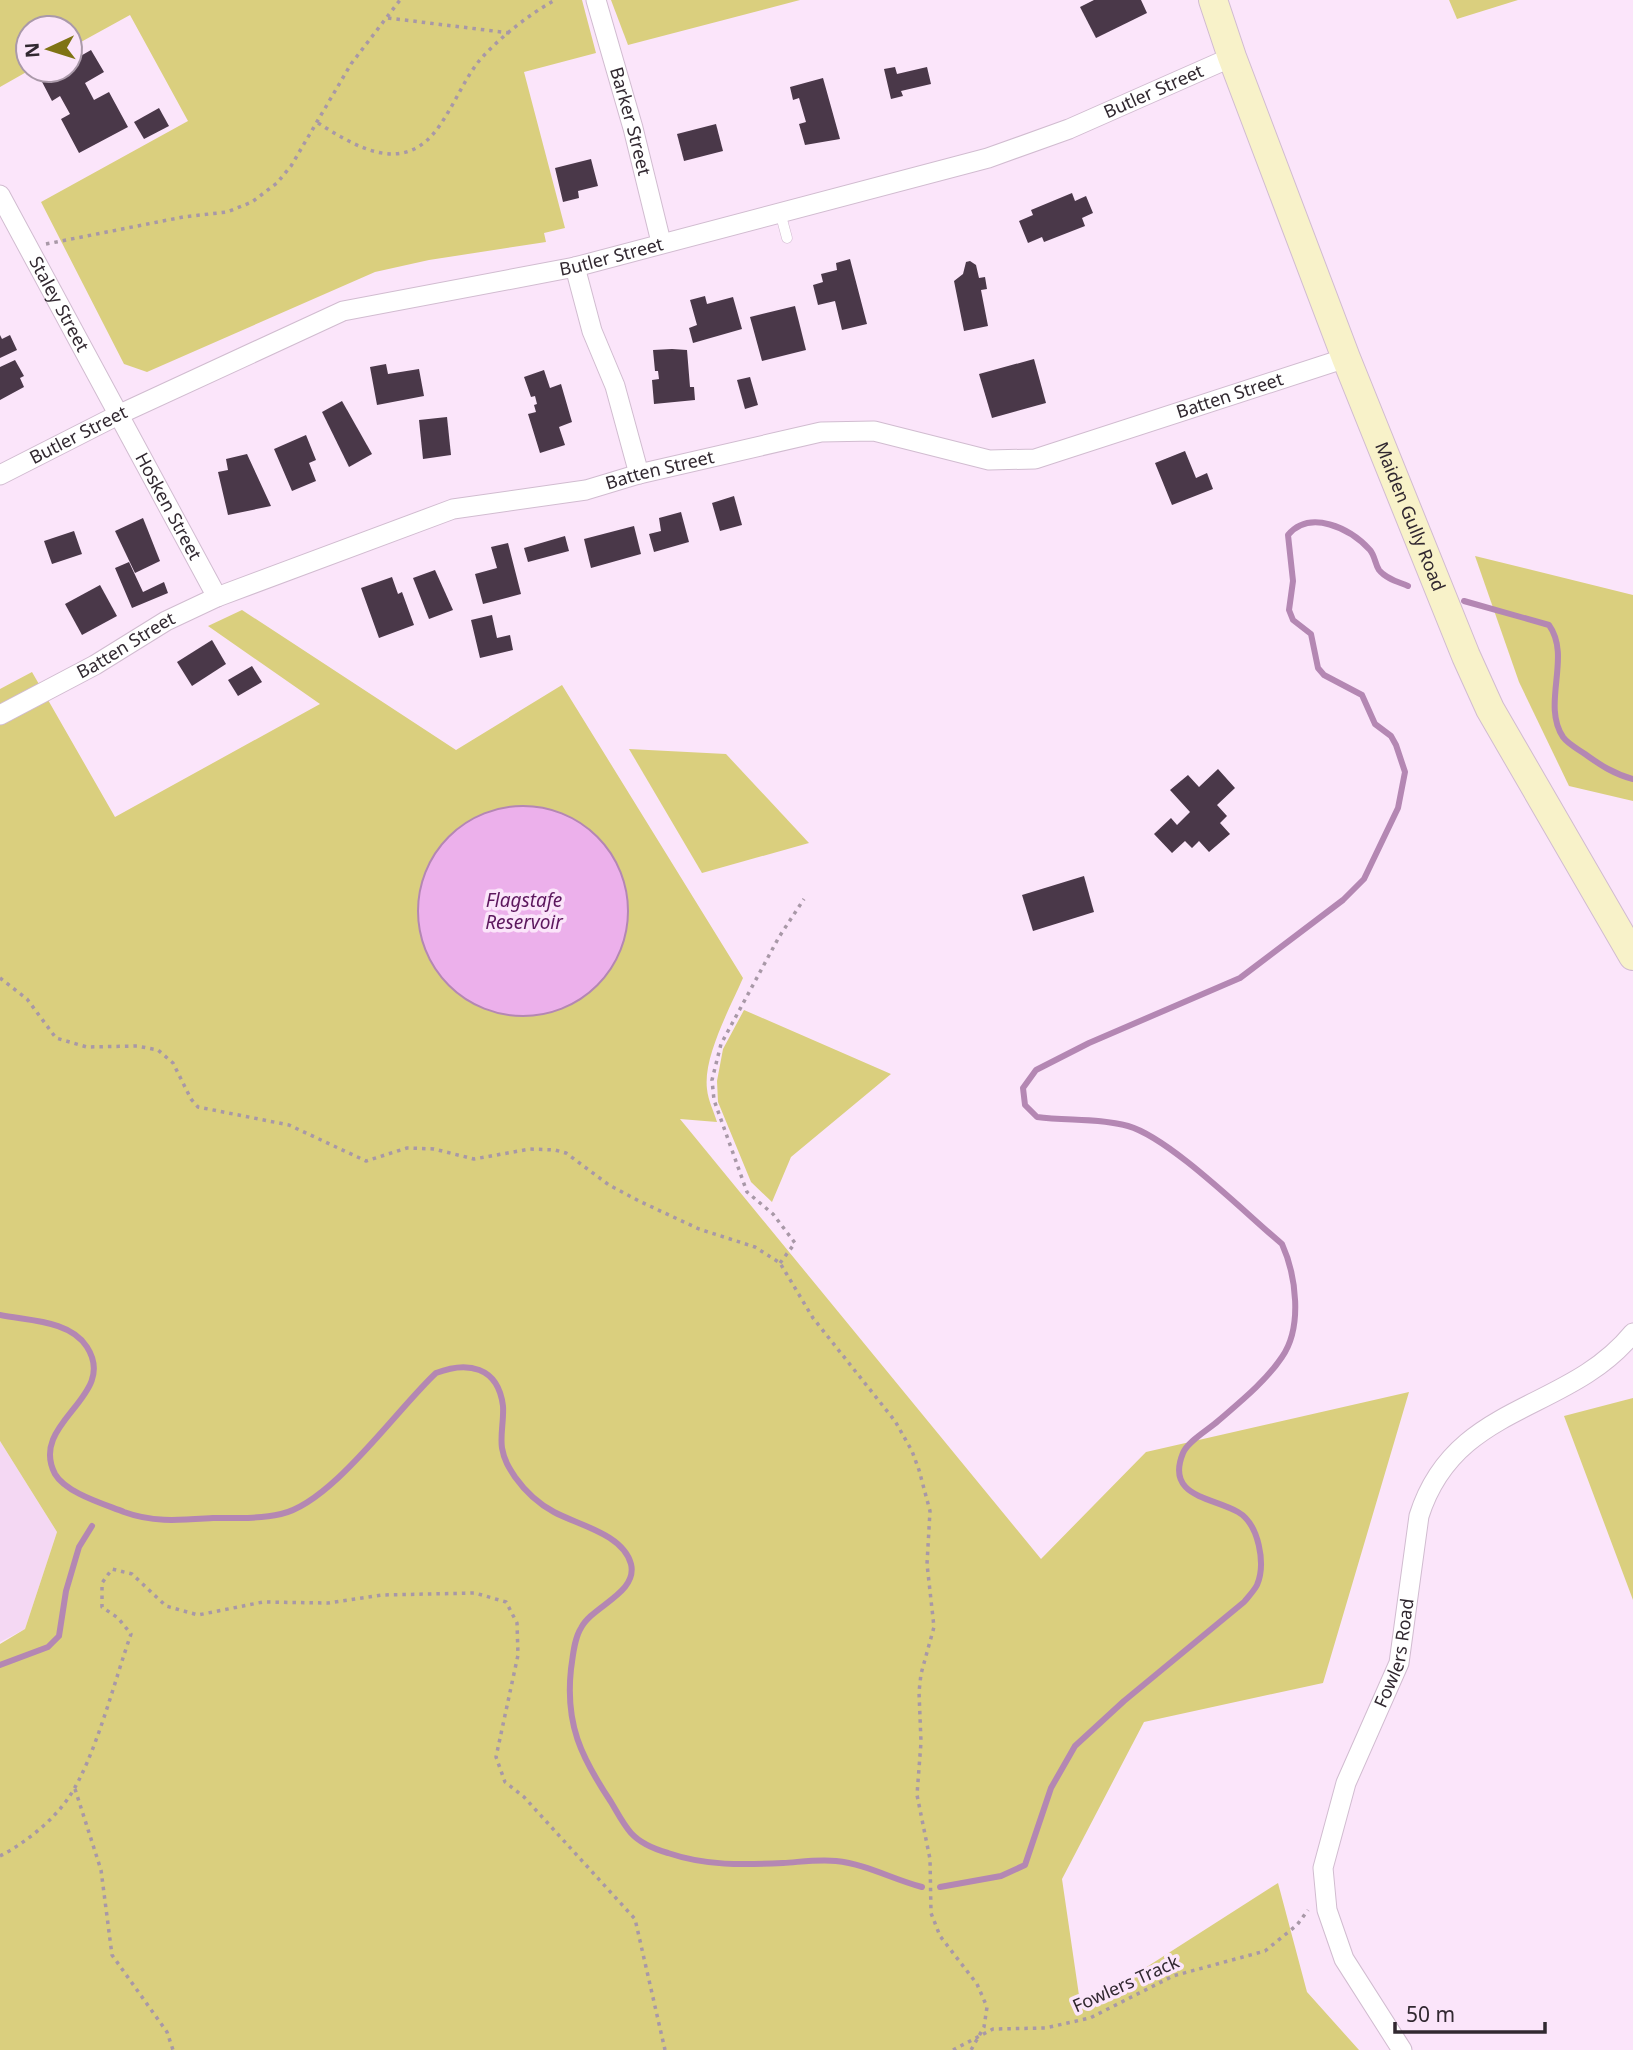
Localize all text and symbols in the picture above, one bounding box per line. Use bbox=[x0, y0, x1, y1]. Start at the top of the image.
north arrow bbox=[14, 14, 84, 84]
text: N bbox=[19, 42, 46, 59]
street label: Butler Street bbox=[1100, 58, 1207, 123]
street label: Barker Street bbox=[605, 64, 657, 178]
street label: Butler Street bbox=[557, 231, 666, 281]
street label: Staley Street bbox=[24, 252, 96, 356]
street label: Batten Street bbox=[1173, 366, 1286, 423]
street label: Butler Street bbox=[25, 399, 131, 469]
street label: Maiden Gully Road bbox=[1370, 438, 1452, 594]
street label: Batten Street bbox=[602, 444, 717, 494]
street label: Hosken Street bbox=[130, 448, 208, 564]
street label: Batten Street bbox=[72, 605, 179, 684]
water label: Flagstafe Reservoir bbox=[485, 887, 564, 935]
street label: Fowlers Road bbox=[1368, 1597, 1419, 1711]
street label: Fowlers Track bbox=[1069, 1949, 1183, 2017]
scale bar bbox=[1395, 1990, 1546, 2034]
text: 50 m bbox=[1406, 2000, 1455, 2028]

